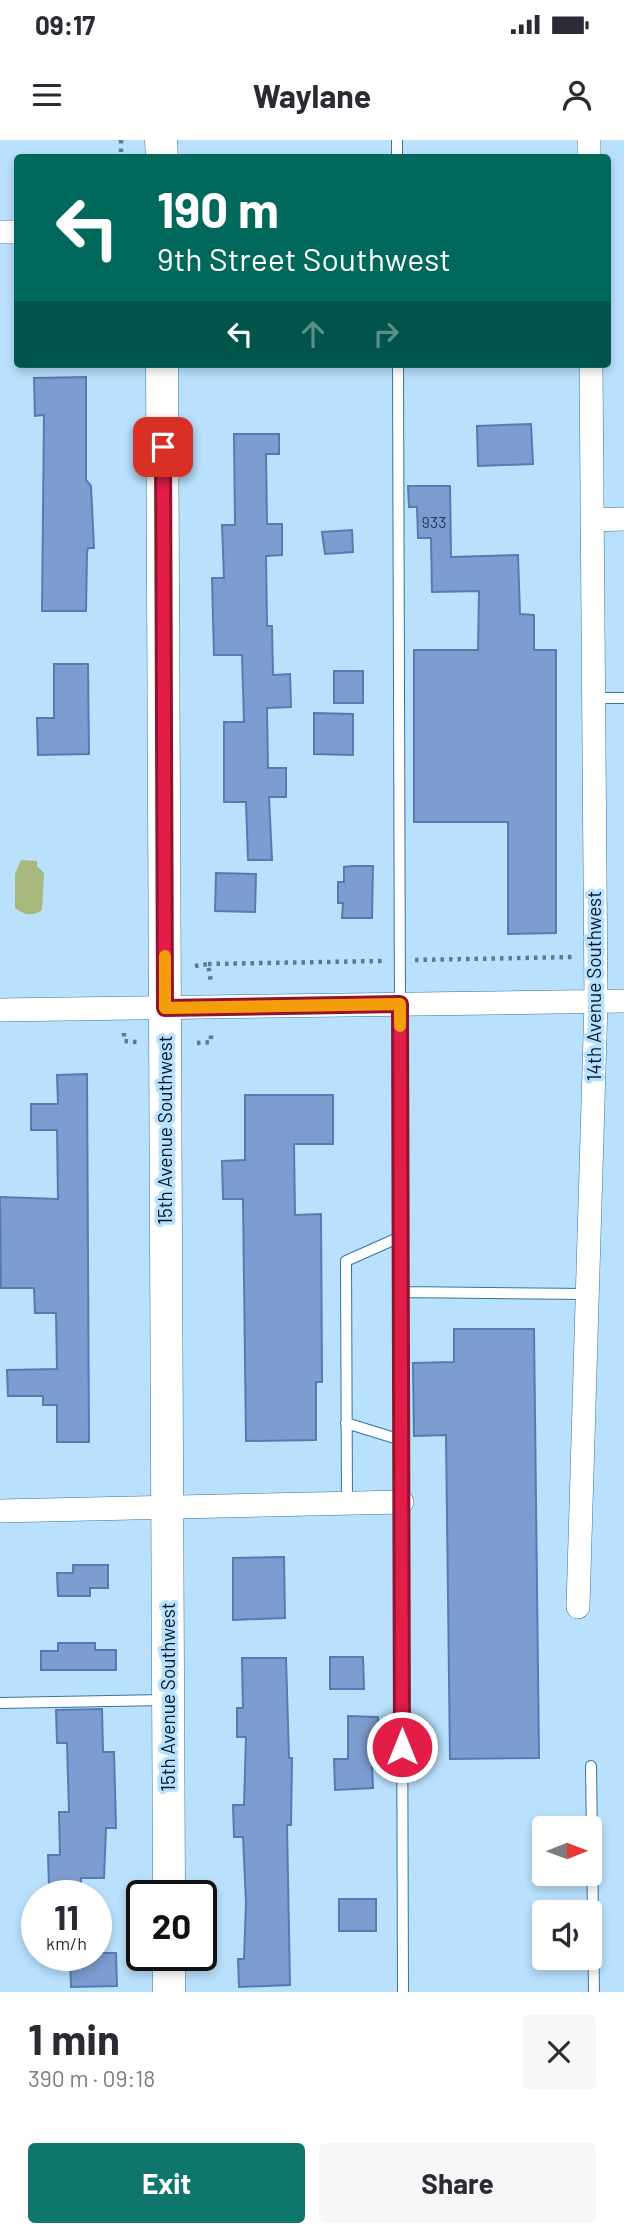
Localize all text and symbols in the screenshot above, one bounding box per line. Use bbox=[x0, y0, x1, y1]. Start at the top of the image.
text: 09:17 bbox=[35, 9, 95, 40]
icon: menu bbox=[28, 76, 66, 114]
text: Waylane bbox=[253, 76, 371, 114]
icon: person bbox=[558, 76, 596, 114]
text: 190 m bbox=[157, 179, 279, 238]
icon: left bbox=[42, 182, 133, 273]
text: 9th Street Southwest bbox=[157, 239, 451, 277]
icon: left bbox=[221, 315, 259, 353]
icon: ahead bbox=[294, 315, 332, 353]
icon: right bbox=[367, 315, 405, 353]
pin bbox=[133, 417, 193, 477]
icon: arrive bbox=[144, 428, 182, 466]
house number: 933 bbox=[422, 512, 446, 531]
street label: 14th Avenue Southwest bbox=[582, 891, 605, 1081]
street label: 15th Avenue Southwest bbox=[153, 1035, 176, 1225]
street label: 15th Avenue Southwest bbox=[156, 1602, 179, 1792]
position arrow bbox=[365, 1710, 439, 1784]
north arrow bbox=[532, 1816, 602, 1886]
map controls bbox=[532, 1816, 602, 1970]
speed limit sign: 20 bbox=[126, 1880, 217, 1971]
text: 11 bbox=[54, 1895, 79, 1937]
button: sound bbox=[532, 1900, 602, 1970]
text: km/h bbox=[46, 1932, 87, 1954]
text: 1 min bbox=[28, 2013, 120, 2063]
button: close bbox=[522, 2015, 596, 2089]
text: 390 m · 09:18 bbox=[28, 2064, 155, 2092]
button: Exit bbox=[28, 2143, 305, 2223]
button: Share bbox=[319, 2143, 596, 2223]

